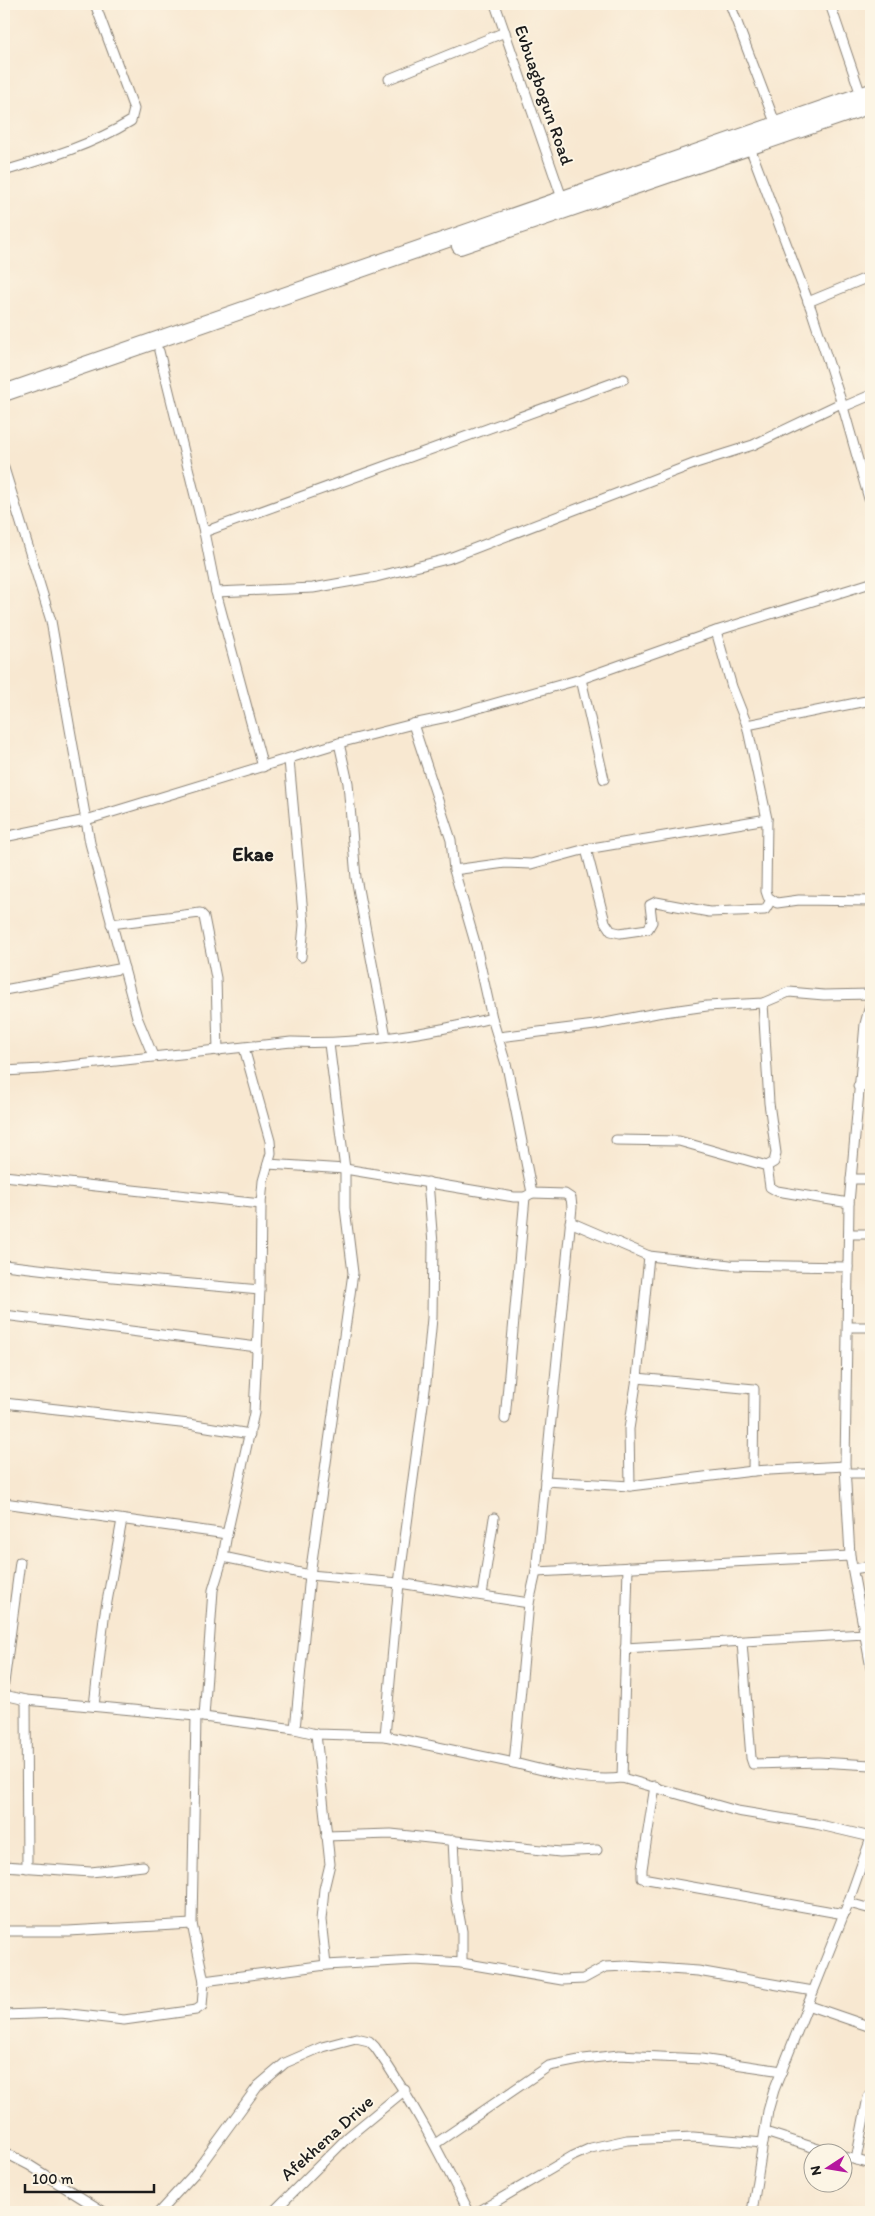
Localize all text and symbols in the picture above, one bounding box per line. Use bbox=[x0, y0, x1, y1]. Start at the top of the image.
street label: Evbuagbogun Road bbox=[510, 22, 578, 168]
district label: Ekae bbox=[232, 842, 274, 866]
street label: Afekhena Drive bbox=[276, 2090, 378, 2186]
north arrow bbox=[802, 2144, 852, 2194]
scale bar bbox=[25, 2161, 154, 2193]
text: N bbox=[806, 2164, 825, 2177]
text: 100 m bbox=[32, 2170, 74, 2188]

